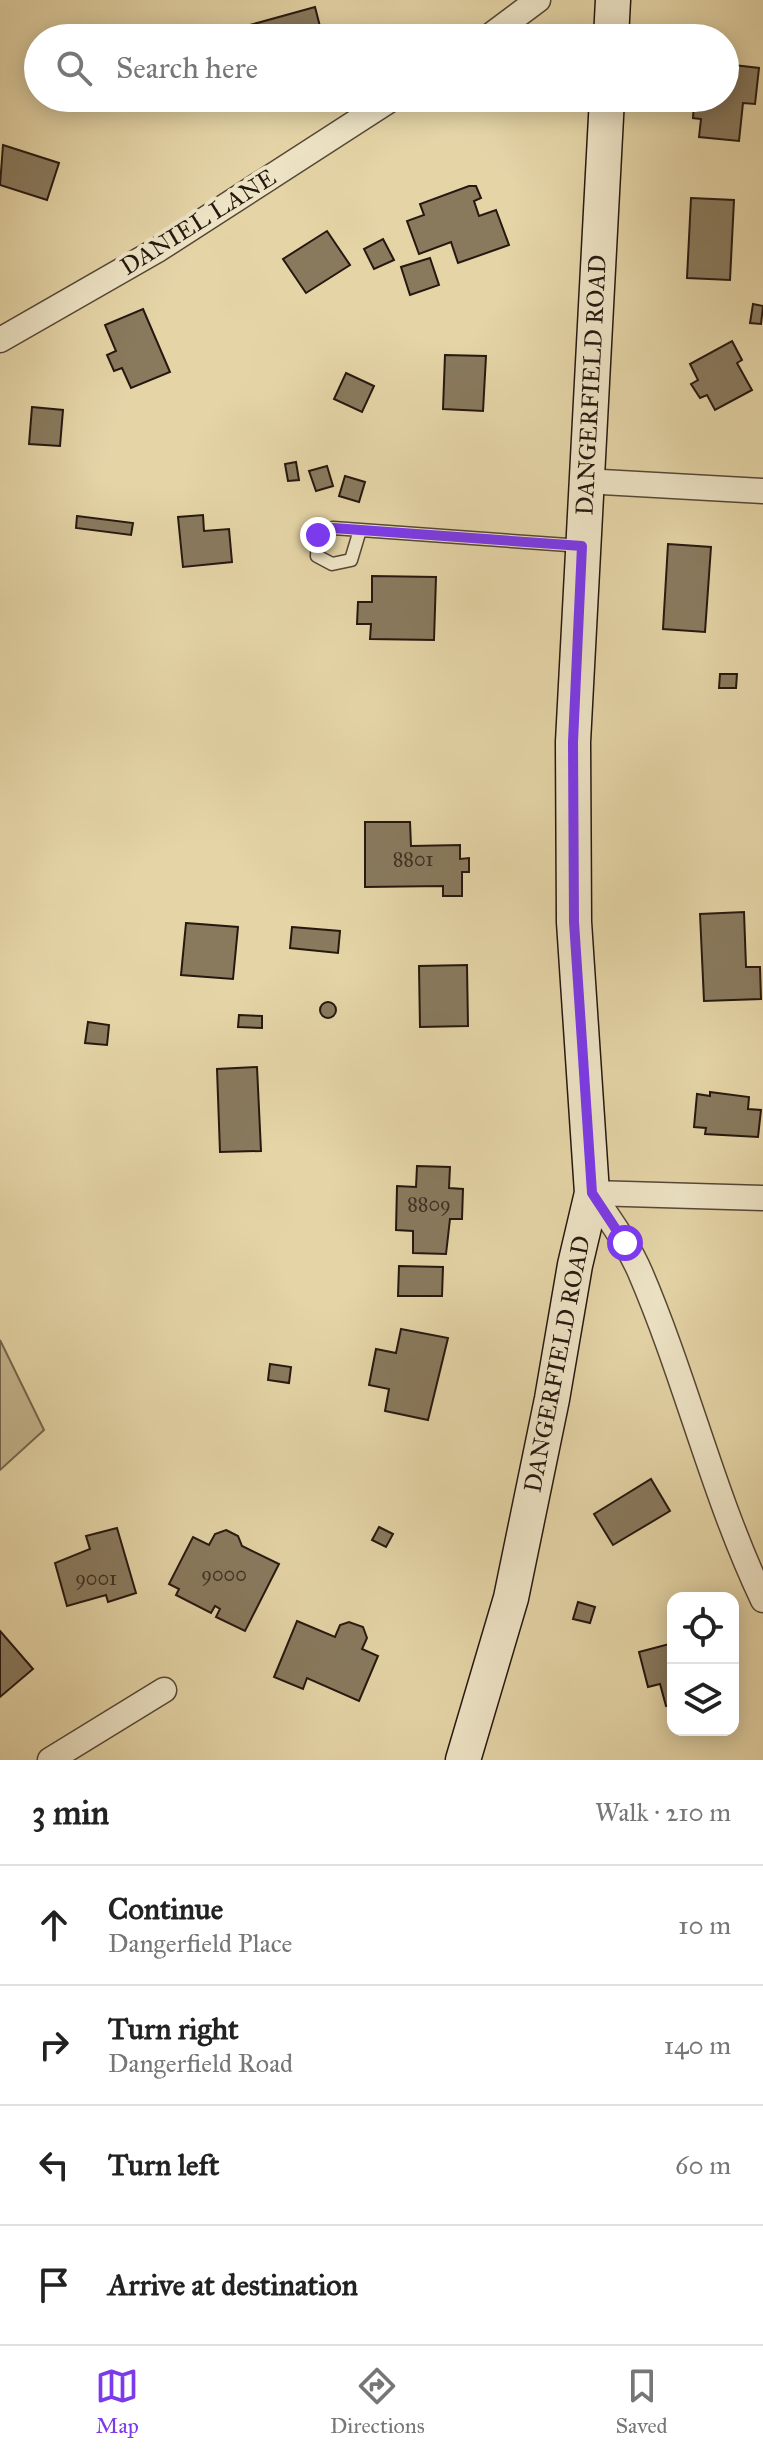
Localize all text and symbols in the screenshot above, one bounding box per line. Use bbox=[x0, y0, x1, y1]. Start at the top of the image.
search box bbox=[24, 24, 739, 112]
icon: search bbox=[52, 46, 96, 90]
text: Search here bbox=[116, 50, 258, 86]
street label: DANIEL LANE bbox=[115, 162, 281, 282]
street label: DANGERFIELD ROAD bbox=[569, 254, 613, 516]
route end bbox=[300, 517, 336, 553]
house number: 8801 bbox=[393, 847, 433, 871]
house number: 8809 bbox=[407, 1192, 451, 1216]
route start bbox=[607, 1225, 643, 1261]
street label: DANGERFIELD ROAD bbox=[517, 1233, 597, 1495]
house number: 9000 bbox=[201, 1562, 247, 1586]
house number: 9001 bbox=[75, 1566, 117, 1590]
map controls bbox=[667, 1592, 739, 1736]
button: locate bbox=[667, 1592, 739, 1664]
button: layers bbox=[667, 1664, 739, 1736]
text: 3 min bbox=[32, 1792, 109, 1833]
text: Walk · 210 m bbox=[595, 1796, 731, 1828]
text: Continue bbox=[108, 1891, 223, 1927]
icon: ahead bbox=[32, 1903, 76, 1947]
text: 10 m bbox=[678, 1909, 731, 1941]
text: Dangerfield Place bbox=[108, 1927, 292, 1959]
text: Turn right bbox=[108, 2011, 239, 2047]
icon: right bbox=[32, 2023, 76, 2067]
text: 140 m bbox=[664, 2029, 731, 2061]
text: Dangerfield Road bbox=[108, 2047, 293, 2079]
icon: left bbox=[32, 2143, 76, 2187]
text: Turn left bbox=[108, 2147, 219, 2183]
text: 60 m bbox=[675, 2149, 731, 2181]
icon: arrive bbox=[32, 2263, 76, 2307]
text: Arrive at destination bbox=[108, 2267, 358, 2303]
tab: Map bbox=[95, 2364, 139, 2439]
tab: Directions bbox=[330, 2364, 425, 2439]
tab: Saved bbox=[615, 2364, 668, 2439]

